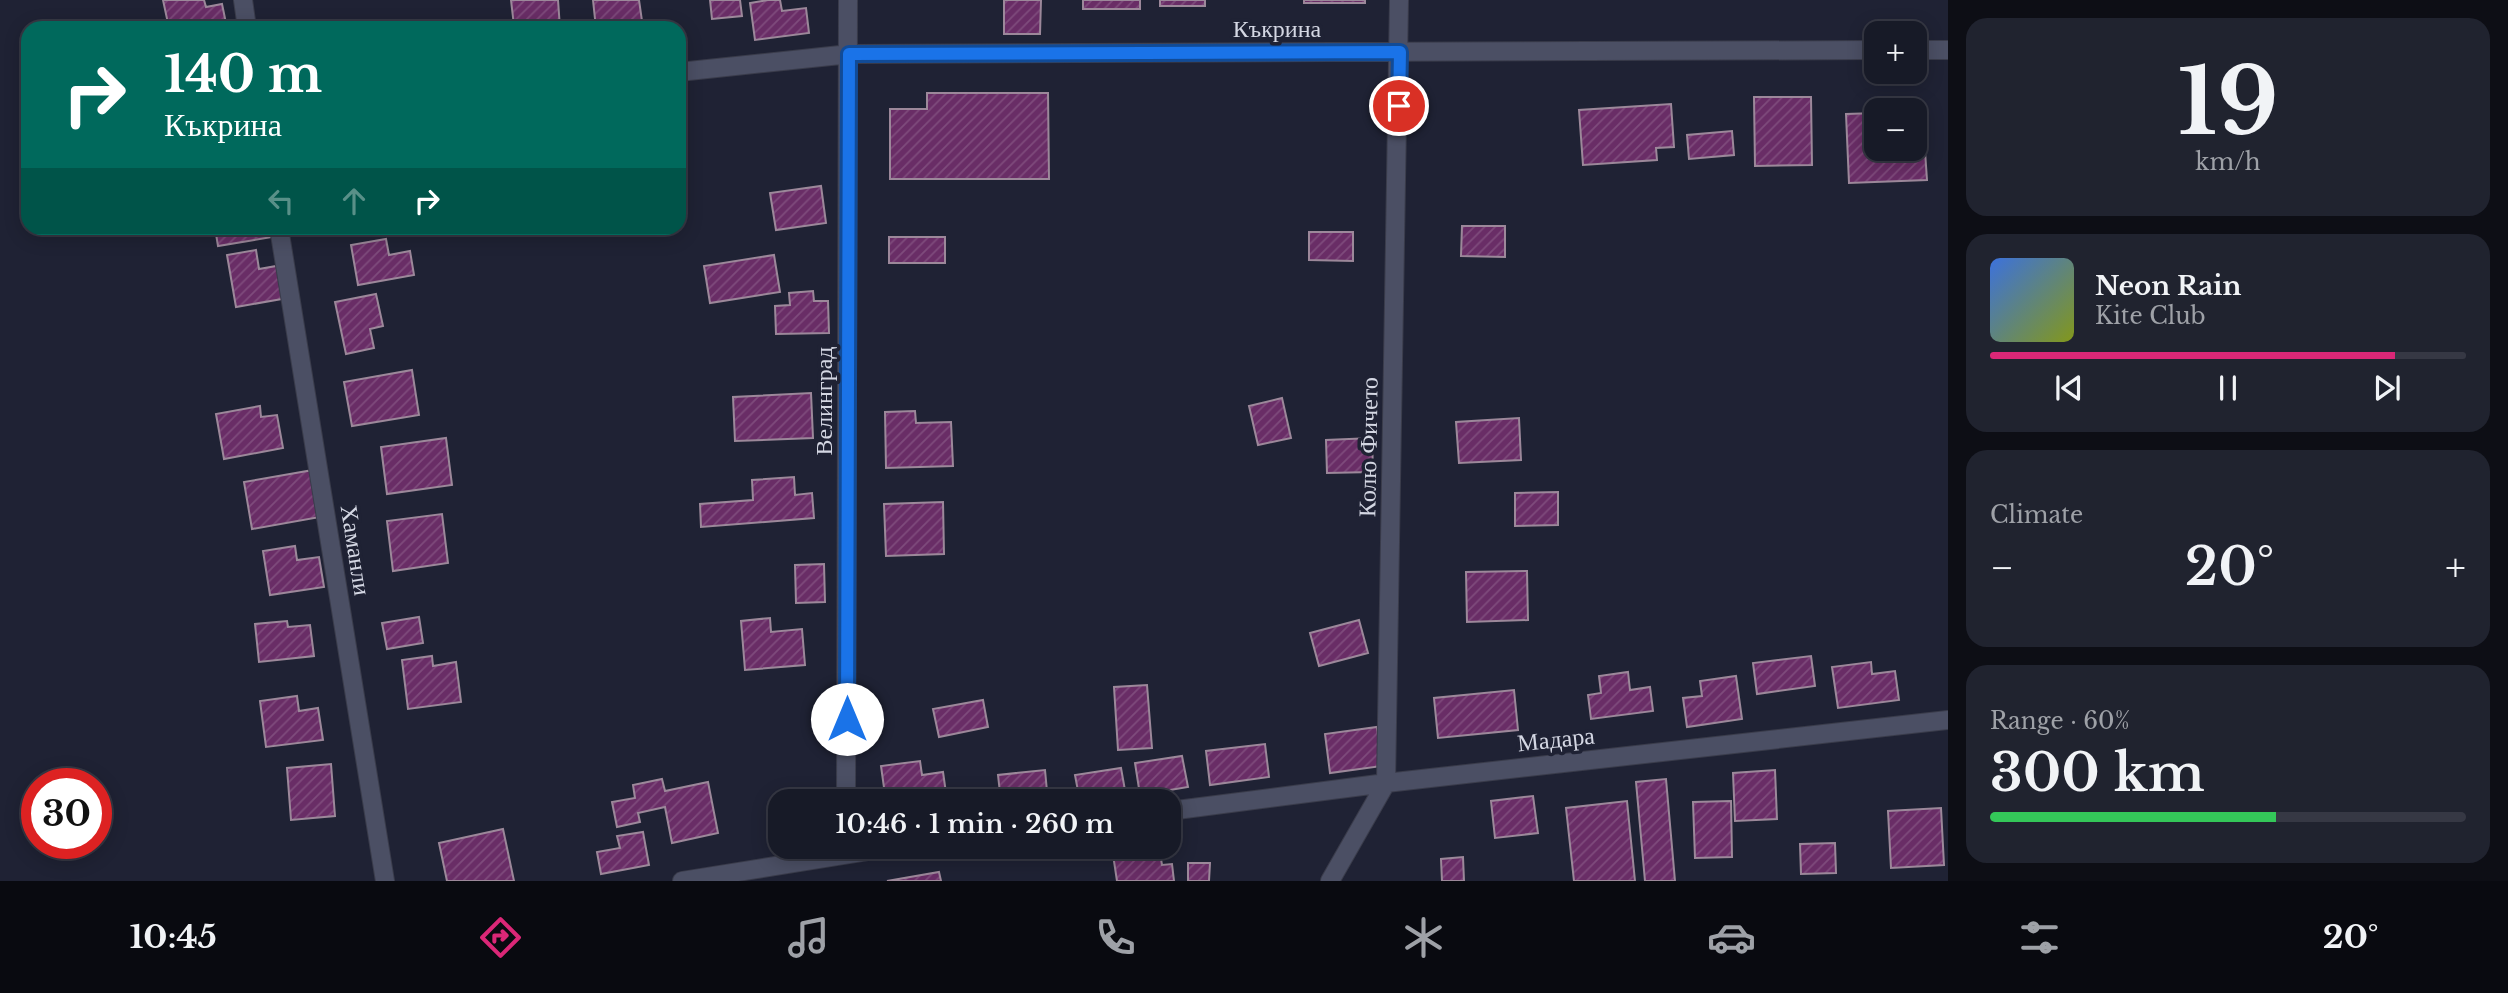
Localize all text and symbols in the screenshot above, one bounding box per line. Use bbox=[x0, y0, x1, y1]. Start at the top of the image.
street label: Къкрина bbox=[1233, 14, 1322, 43]
map controls bbox=[1864, 21, 1927, 161]
button: + bbox=[1864, 21, 1927, 84]
text: 140 m bbox=[164, 44, 322, 105]
text: 19 bbox=[2177, 46, 2279, 159]
icon: right bbox=[49, 49, 140, 140]
pin bbox=[1369, 76, 1429, 136]
icon: arrive bbox=[1380, 87, 1418, 125]
button: − bbox=[1864, 98, 1927, 161]
text: Къкрина bbox=[164, 105, 282, 145]
text: km/h bbox=[2195, 148, 2261, 176]
icon: left bbox=[262, 182, 300, 220]
icon: ahead bbox=[335, 182, 373, 220]
icon: right bbox=[408, 182, 446, 220]
text: Neon Rain bbox=[2095, 270, 2241, 302]
text: Kite Club bbox=[2095, 302, 2206, 330]
street label: Велинград bbox=[809, 346, 838, 456]
icon: previous bbox=[2050, 369, 2088, 407]
icon: pause bbox=[2209, 369, 2247, 407]
icon: next bbox=[2368, 369, 2406, 407]
street label: Колю Фичето bbox=[1352, 377, 1384, 517]
text: Climate bbox=[1990, 501, 2083, 529]
street label: Хаманли bbox=[335, 503, 377, 598]
text: 20° bbox=[2185, 535, 2274, 599]
text: − bbox=[1990, 544, 2014, 591]
text: + bbox=[2445, 544, 2466, 591]
position arrow bbox=[810, 682, 884, 756]
text: Range · 60% bbox=[1990, 707, 2130, 735]
street label: Мадара bbox=[1516, 720, 1596, 757]
text: 300 km bbox=[1990, 741, 2205, 805]
speed limit sign: 30 bbox=[21, 768, 112, 859]
text: 10:46 · 1 min · 260 m bbox=[835, 808, 1114, 840]
icon: directions bbox=[476, 913, 525, 962]
icon: music bbox=[784, 913, 833, 962]
icon: phone bbox=[1091, 913, 1140, 962]
icon: climate bbox=[1399, 913, 1448, 962]
icon: car bbox=[1707, 913, 1756, 962]
icon: filters bbox=[2015, 913, 2064, 962]
text: 10:45 bbox=[129, 917, 217, 957]
text: 20° bbox=[2323, 917, 2379, 957]

